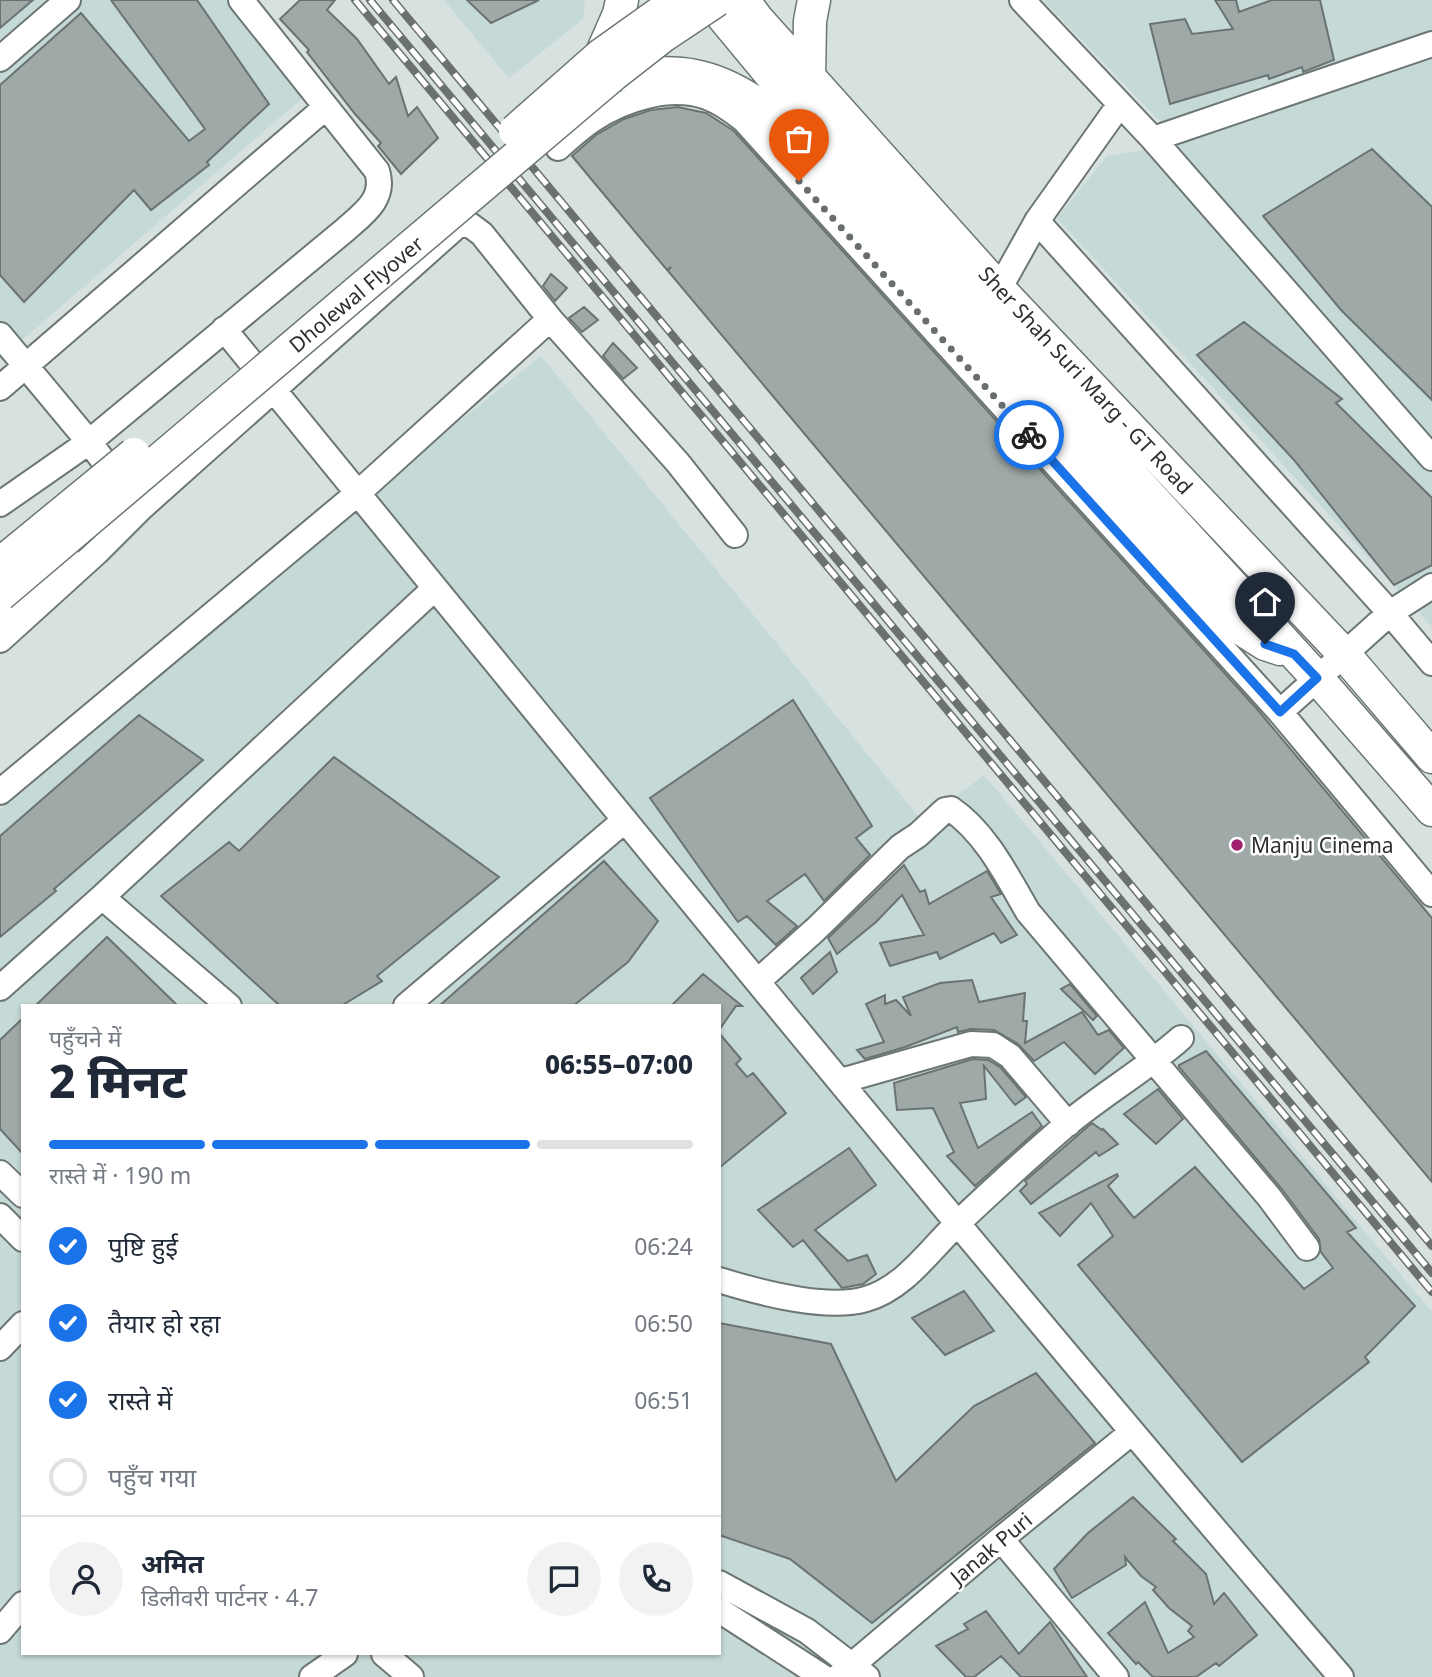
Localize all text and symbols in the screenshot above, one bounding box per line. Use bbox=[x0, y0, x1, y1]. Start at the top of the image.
pin bbox=[769, 109, 829, 181]
icon: bag bbox=[780, 120, 818, 158]
street label: Dholewal Flyover bbox=[283, 229, 429, 359]
street label: Sher Shah Suri Marg - GT Road bbox=[973, 260, 1199, 500]
courier bbox=[994, 400, 1064, 470]
icon: bike bbox=[1010, 416, 1048, 454]
pin bbox=[1235, 572, 1295, 644]
icon: home bbox=[1246, 583, 1284, 621]
place label: Manju Cinema bbox=[1251, 831, 1394, 859]
marker: Manju Cinema bbox=[1229, 837, 1245, 853]
text: पहुँचने में bbox=[49, 1022, 121, 1054]
text: 06:55–07:00 bbox=[545, 1046, 693, 1082]
text: 2 मिनट bbox=[49, 1049, 187, 1111]
text: रास्ते में · 190 m bbox=[49, 1159, 191, 1191]
icon: check bbox=[49, 1227, 87, 1265]
text: पुष्टि हुई bbox=[108, 1228, 178, 1264]
text: 06:24 bbox=[634, 1230, 693, 1262]
icon: check bbox=[49, 1304, 87, 1342]
text: तैयार हो रहा bbox=[108, 1305, 221, 1341]
text: 06:50 bbox=[634, 1307, 693, 1339]
icon: check bbox=[49, 1381, 87, 1419]
text: रास्ते में bbox=[108, 1382, 173, 1418]
text: 06:51 bbox=[634, 1384, 693, 1416]
text: पहुँच गया bbox=[108, 1459, 196, 1495]
street label: Janak Puri bbox=[943, 1506, 1038, 1592]
button: person bbox=[49, 1542, 123, 1616]
button: chat bbox=[527, 1542, 601, 1616]
button: phone bbox=[619, 1542, 693, 1616]
text: अमित bbox=[141, 1545, 204, 1581]
text: डिलीवरी पार्टनर · 4.7 bbox=[141, 1581, 318, 1613]

